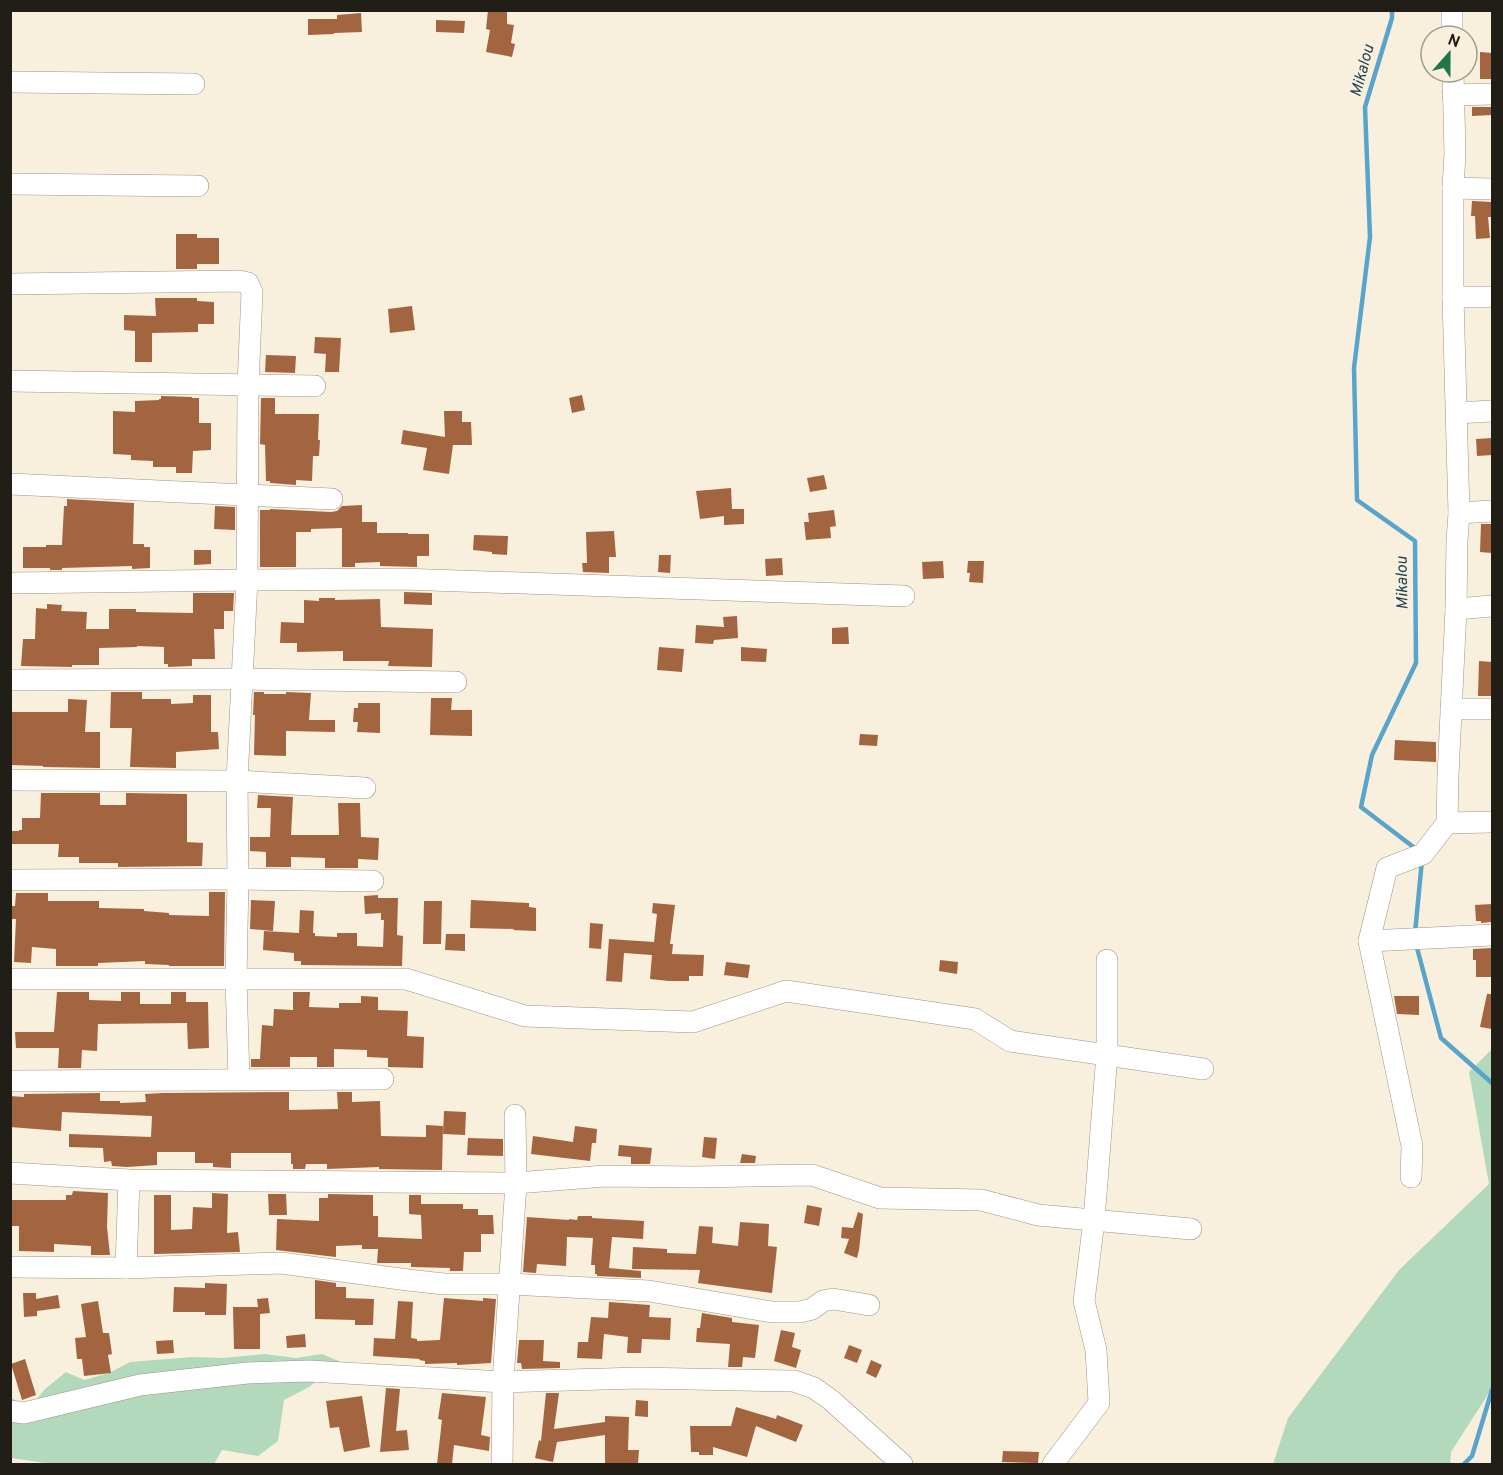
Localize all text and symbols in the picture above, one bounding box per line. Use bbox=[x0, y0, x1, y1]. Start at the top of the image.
north arrow bbox=[1419, 24, 1479, 84]
text: N bbox=[1445, 30, 1463, 53]
water label: Mikalou bbox=[1346, 42, 1380, 99]
water label: Mikalou bbox=[1393, 556, 1413, 610]

